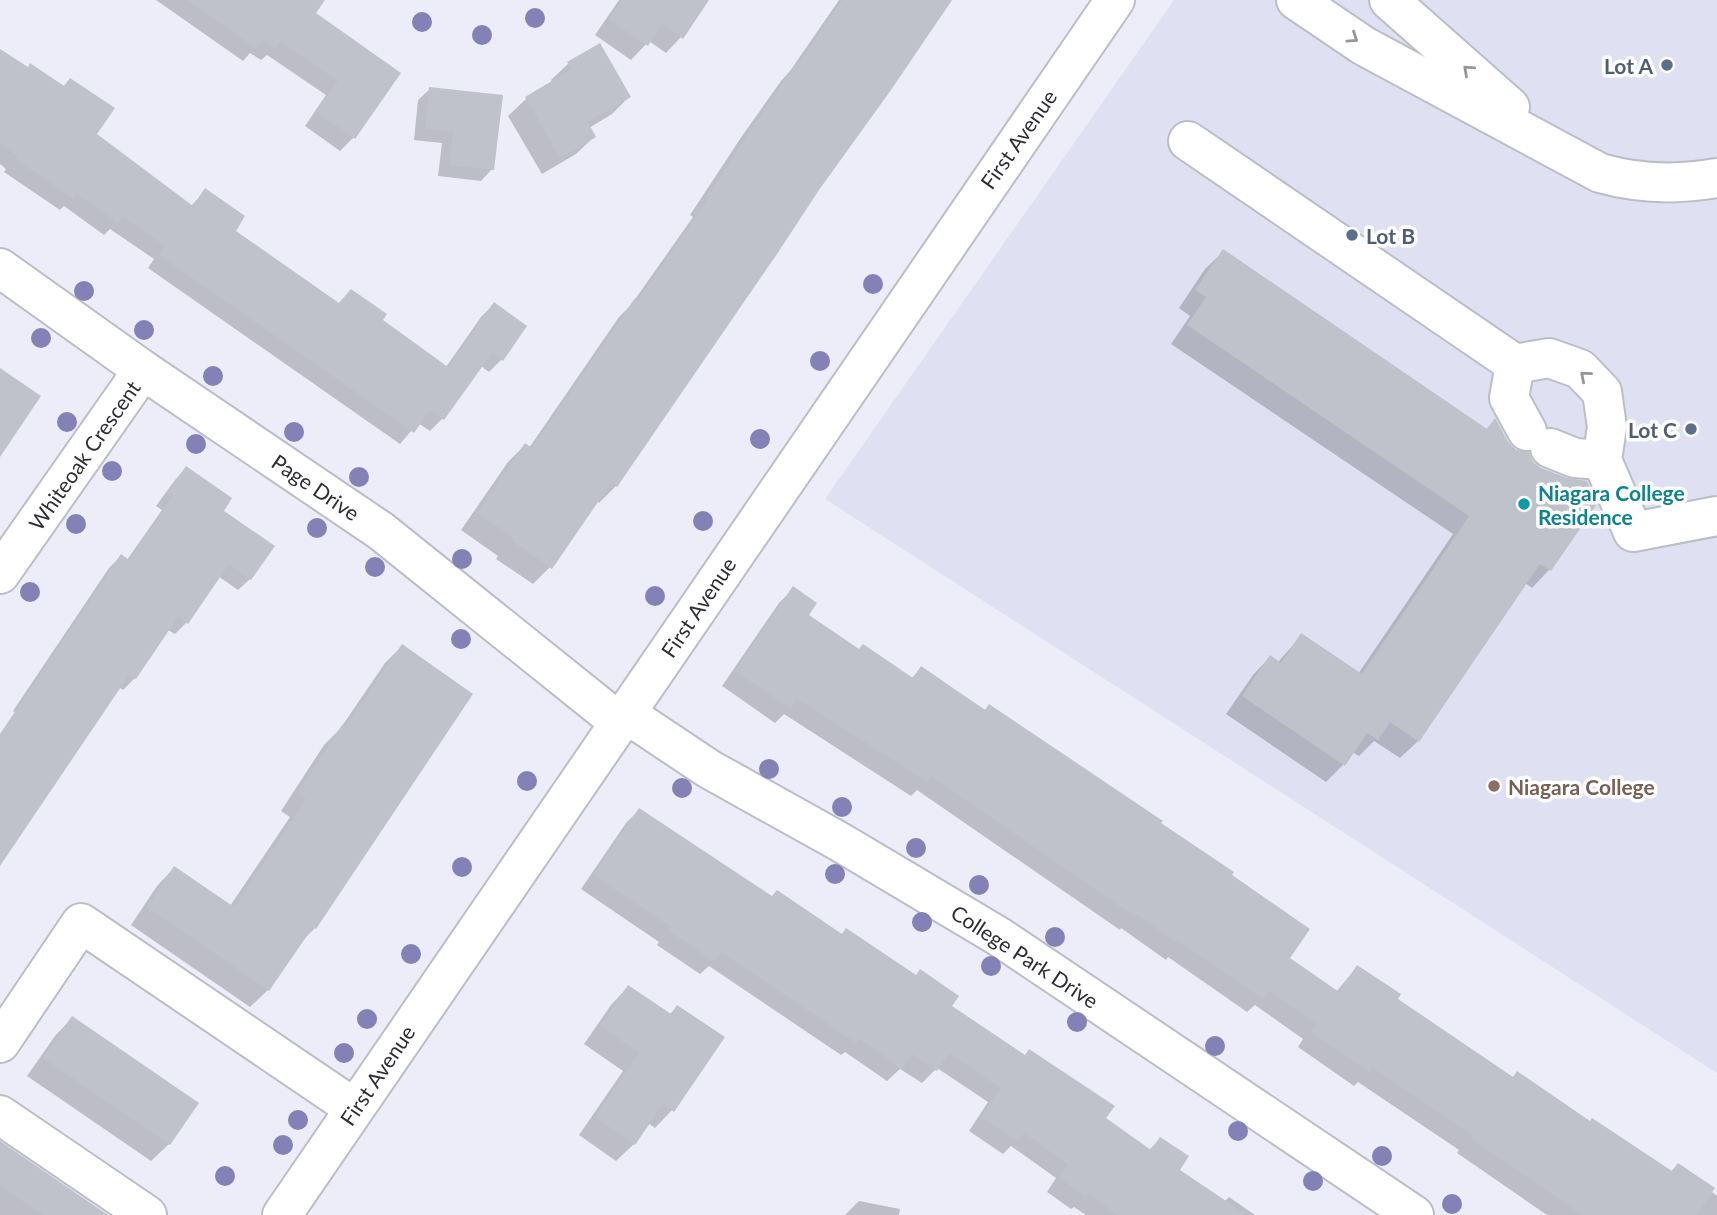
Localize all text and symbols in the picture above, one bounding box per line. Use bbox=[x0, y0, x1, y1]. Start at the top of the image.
one-way arrow bbox=[1345, 30, 1358, 42]
place label: Lot A bbox=[1604, 53, 1653, 78]
marker: Lot A bbox=[1659, 57, 1675, 73]
one-way arrow bbox=[1464, 66, 1477, 78]
street label: First Avenue bbox=[975, 85, 1061, 193]
place label: Lot B bbox=[1366, 223, 1415, 248]
marker: Lot B bbox=[1344, 227, 1360, 243]
one-way arrow bbox=[1580, 372, 1593, 384]
street label: Whiteoak Crescent bbox=[23, 375, 145, 535]
place label: Lot C bbox=[1628, 417, 1677, 442]
marker: Lot C bbox=[1683, 421, 1699, 437]
street label: Page Drive bbox=[268, 449, 364, 525]
place label: Niagara College Residence bbox=[1538, 480, 1685, 529]
marker: Niagara College Residence bbox=[1516, 496, 1532, 512]
street label: First Avenue bbox=[655, 552, 741, 662]
place label: Niagara College bbox=[1508, 774, 1655, 799]
marker: Niagara College bbox=[1486, 778, 1502, 794]
street label: College Park Drive bbox=[947, 899, 1103, 1013]
street label: First Avenue bbox=[334, 1020, 420, 1130]

